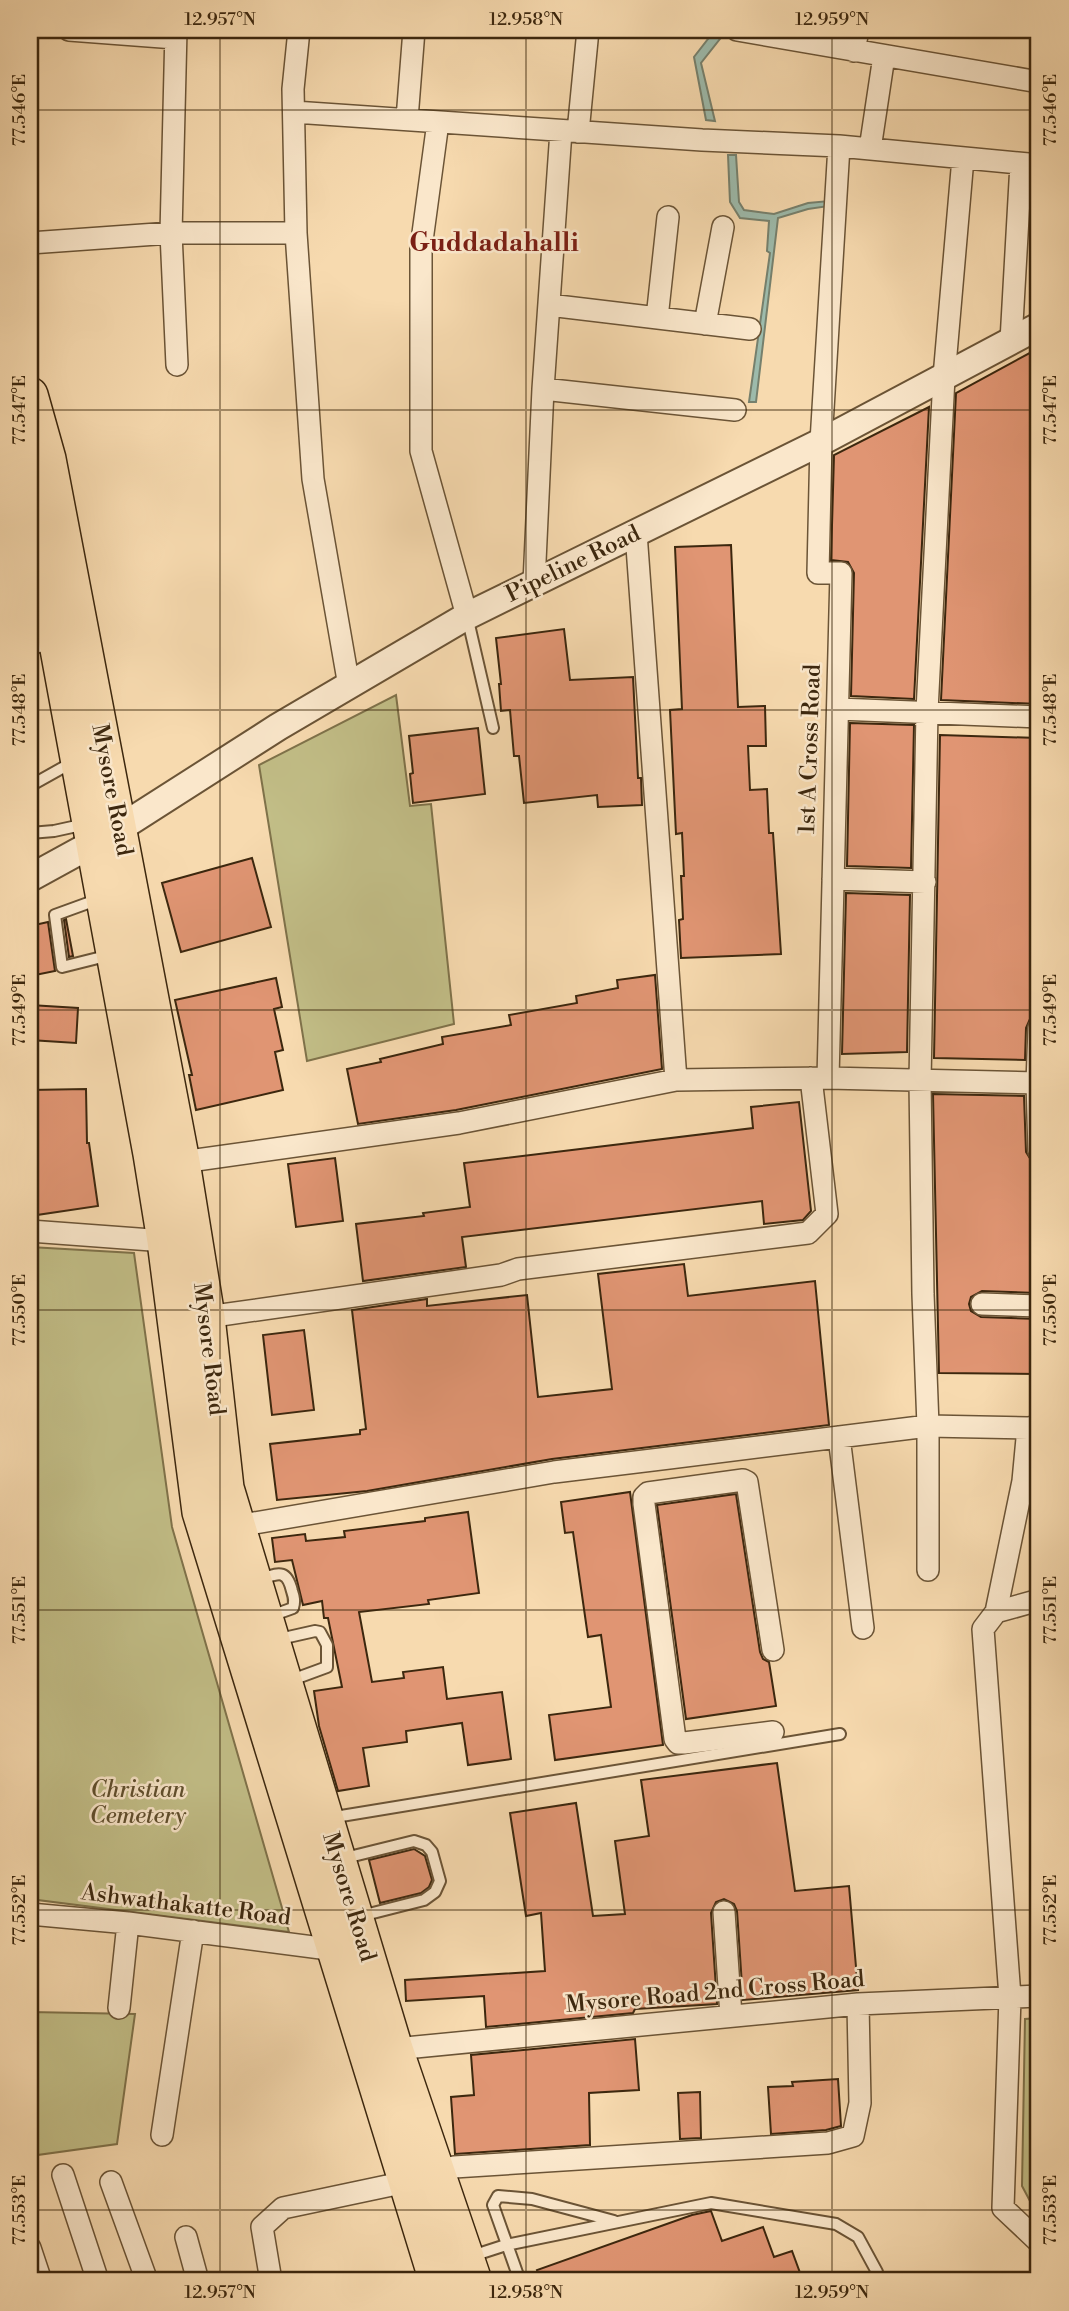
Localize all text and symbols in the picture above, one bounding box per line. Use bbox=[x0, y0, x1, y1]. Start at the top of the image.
text: 12.957°N bbox=[184, 8, 256, 31]
text: 12.958°N bbox=[489, 8, 564, 31]
text: 12.959°N bbox=[795, 8, 870, 31]
text: 77.546°E bbox=[8, 74, 31, 146]
text: 77.546°E bbox=[1039, 74, 1062, 146]
district label: Guddadahalli bbox=[409, 227, 579, 259]
text: 77.547°E bbox=[8, 375, 31, 445]
text: 77.547°E bbox=[1039, 375, 1062, 445]
street label: Pipeline Road bbox=[501, 519, 645, 609]
street label: 1st A Cross Road bbox=[793, 663, 827, 835]
text: 77.548°E bbox=[8, 674, 31, 746]
text: 77.548°E bbox=[1039, 674, 1062, 746]
street label: Mysore Road bbox=[85, 722, 139, 858]
text: 77.549°E bbox=[8, 974, 31, 1046]
text: 77.549°E bbox=[1039, 974, 1062, 1046]
text: 77.550°E bbox=[8, 1274, 31, 1346]
text: 77.550°E bbox=[1039, 1274, 1062, 1346]
street label: Mysore Road bbox=[187, 1281, 231, 1417]
text: 77.551°E bbox=[8, 1576, 31, 1644]
text: 77.551°E bbox=[1039, 1576, 1062, 1644]
park label: Christian Cemetery bbox=[90, 1776, 187, 1830]
street label: Mysore Road bbox=[316, 1829, 382, 1965]
text: 77.552°E bbox=[8, 1875, 31, 1945]
text: 77.552°E bbox=[1039, 1875, 1062, 1945]
street label: Ashwathakatte Road bbox=[79, 1878, 292, 1932]
street label: Mysore Road 2nd Cross Road bbox=[564, 1965, 866, 2019]
text: 77.553°E bbox=[8, 2175, 31, 2245]
text: 77.553°E bbox=[1039, 2175, 1062, 2245]
text: 12.957°N bbox=[184, 2281, 256, 2304]
text: 12.958°N bbox=[489, 2281, 564, 2304]
text: 12.959°N bbox=[795, 2281, 870, 2304]

